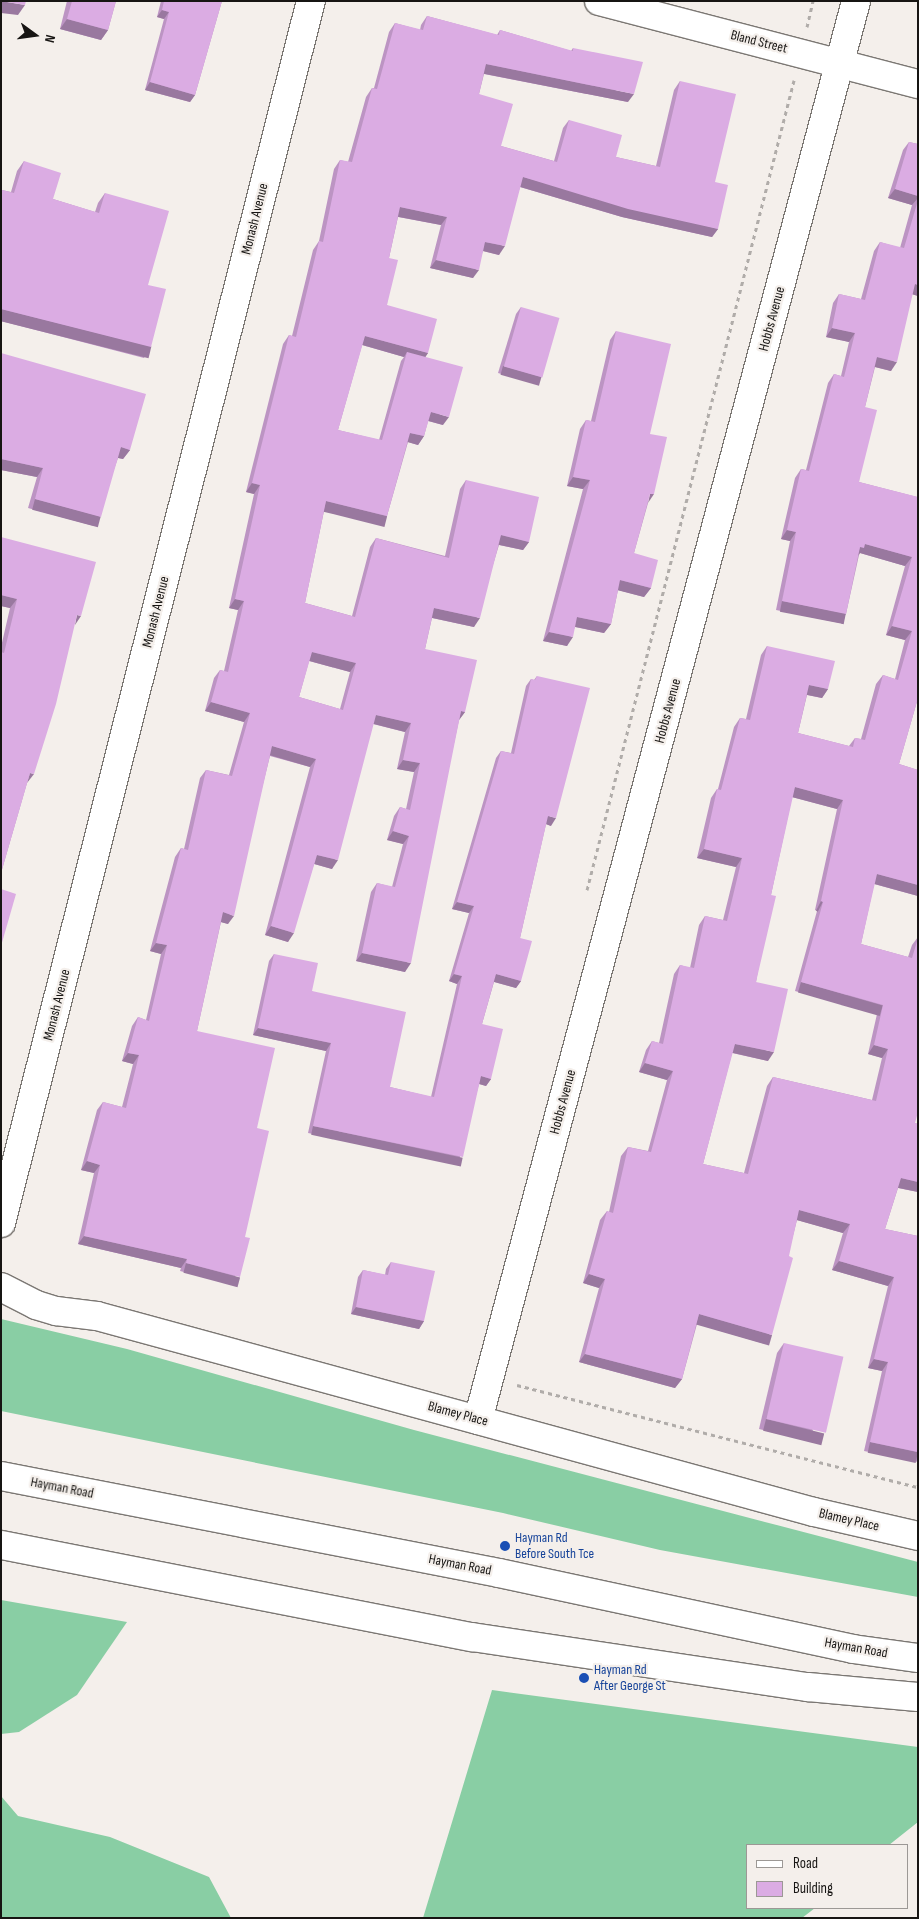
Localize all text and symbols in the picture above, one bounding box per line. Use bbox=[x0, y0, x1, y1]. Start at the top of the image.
north arrow bbox=[10, 10, 60, 60]
street label: Bland Street bbox=[729, 27, 789, 57]
text: N bbox=[41, 33, 59, 44]
street label: Monash Avenue bbox=[238, 182, 272, 256]
street label: Hobbs Avenue bbox=[755, 285, 789, 353]
street label: Monash Avenue bbox=[139, 575, 173, 649]
street label: Hobbs Avenue bbox=[651, 677, 685, 745]
street label: Monash Avenue bbox=[40, 968, 74, 1042]
street label: Hobbs Avenue bbox=[546, 1068, 580, 1136]
street label: Blamey Place bbox=[426, 1398, 490, 1430]
street label: Hayman Road bbox=[29, 1474, 95, 1502]
street label: Blamey Place bbox=[817, 1505, 881, 1535]
place label: Hayman Rd Before South Tce bbox=[515, 1530, 594, 1562]
marker: Hayman Rd Before South Tce bbox=[499, 1540, 511, 1552]
street label: Hayman Road bbox=[427, 1551, 493, 1579]
street label: Hayman Road bbox=[823, 1634, 889, 1662]
place label: Hayman Rd After George St bbox=[594, 1662, 666, 1694]
marker: Hayman Rd After George St bbox=[578, 1672, 590, 1684]
legend bbox=[746, 1844, 909, 1909]
text: Road bbox=[793, 1854, 818, 1873]
text: Building bbox=[793, 1879, 833, 1898]

